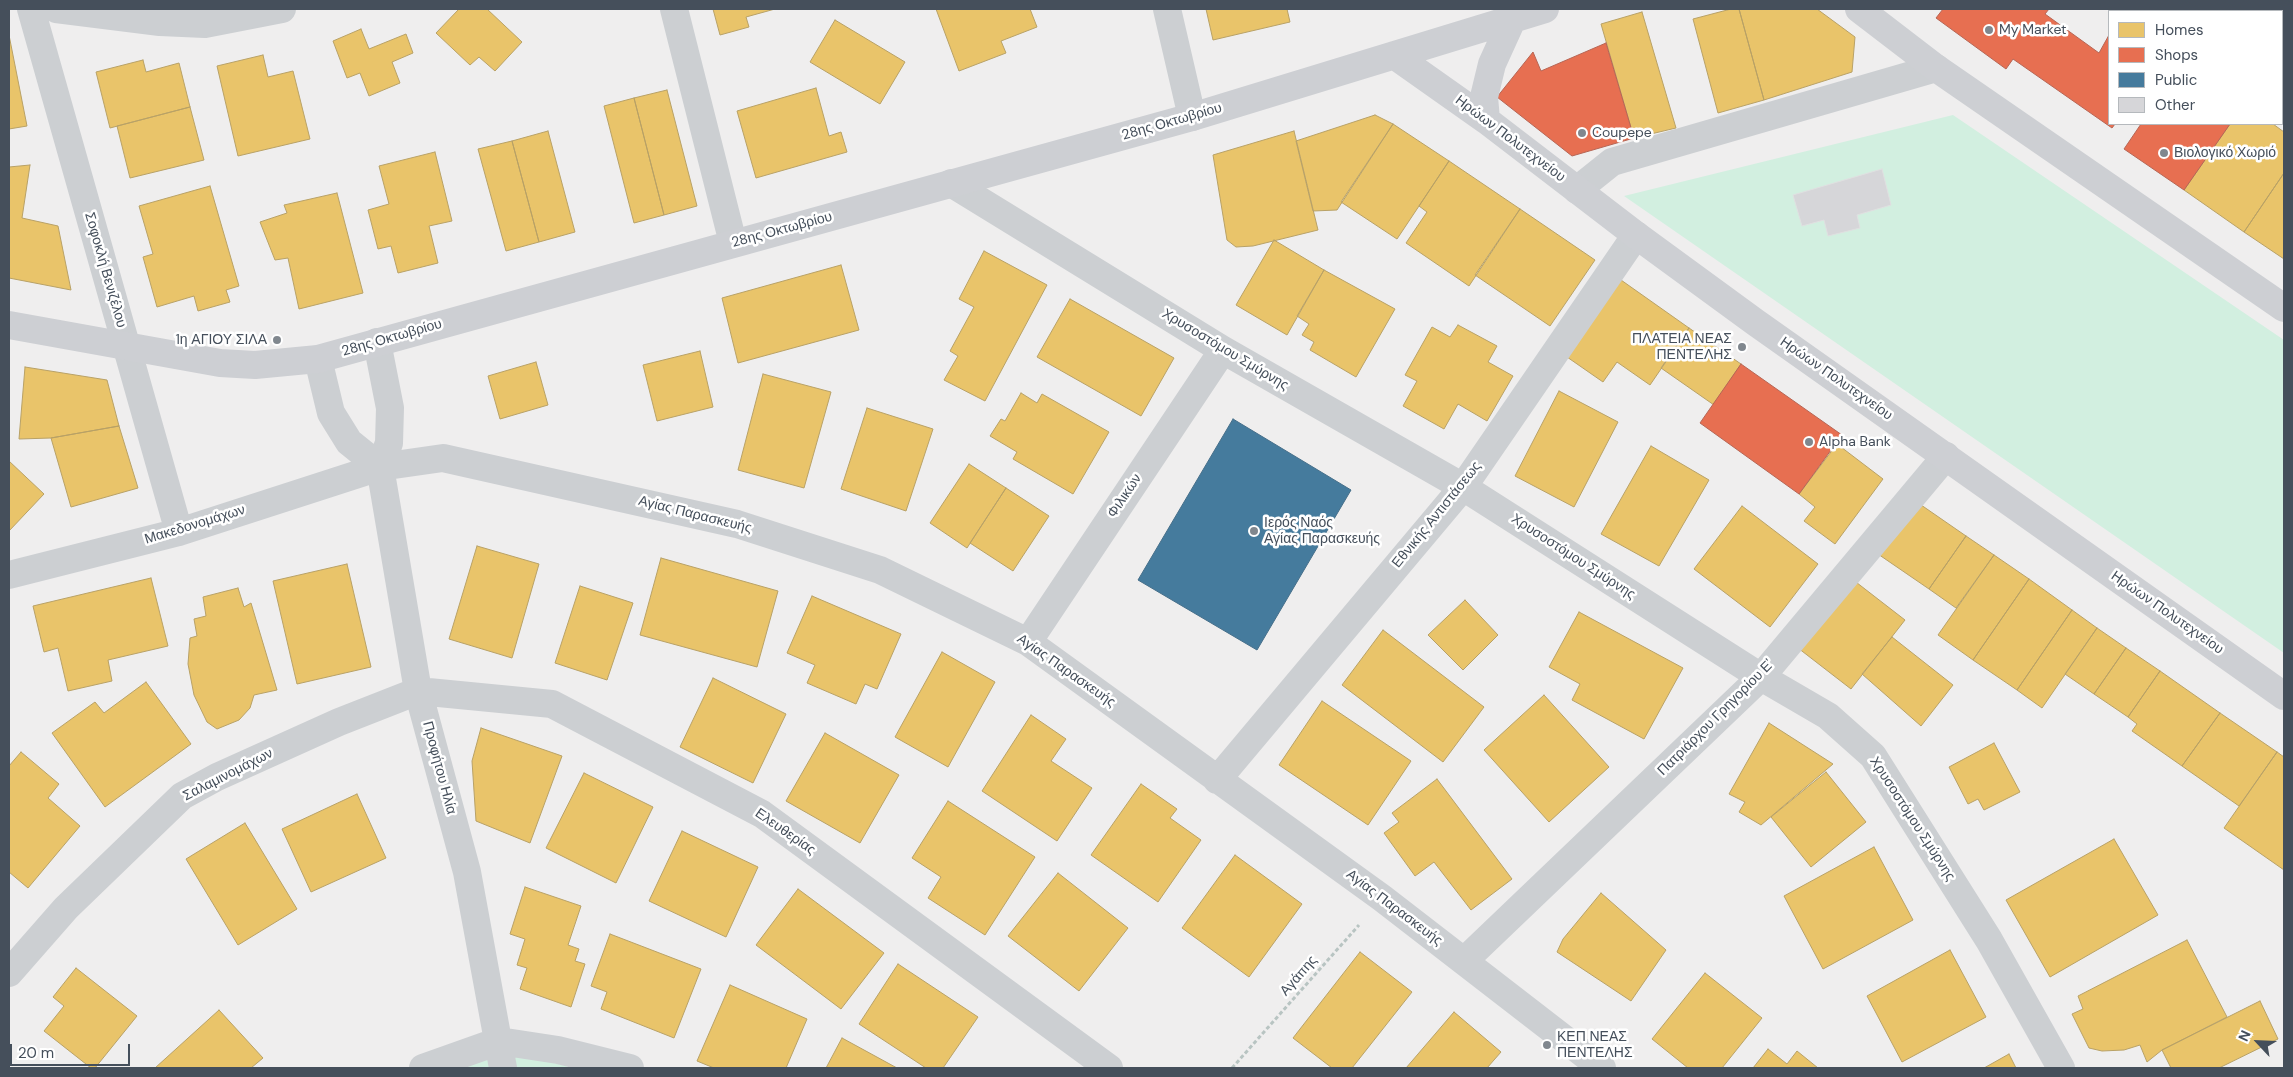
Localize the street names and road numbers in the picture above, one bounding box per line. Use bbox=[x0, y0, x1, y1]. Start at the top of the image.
street label: Ηρώων Πολυτεχνείου bbox=[1452, 92, 1568, 186]
street label: 28ης Οκτωβρίου bbox=[1120, 100, 1224, 144]
street label: 28ης Οκτωβρίου bbox=[730, 209, 834, 251]
street label: Σοφοκλή Βενιζέλου bbox=[81, 210, 129, 330]
street label: Χρυσοστόμου Σμύρνης bbox=[1159, 306, 1291, 394]
street label: 28ης Οκτωβρίου bbox=[340, 316, 444, 360]
street label: Ηρώων Πολυτεχνείου bbox=[1776, 334, 1896, 424]
street label: Εθνικής Αντιστάσεως bbox=[1389, 458, 1485, 572]
street label: Φιλικών bbox=[1104, 471, 1146, 521]
street label: Αγίας Παρασκευής bbox=[637, 493, 753, 537]
street label: Μακεδονομάχων bbox=[143, 502, 247, 548]
street label: Χρυσοστόμου Σμύρνης bbox=[1508, 511, 1638, 603]
street label: Ηρώων Πολυτεχνείου bbox=[2107, 568, 2227, 658]
street label: Αγίας Παρασκευής bbox=[1014, 631, 1118, 711]
street label: Πατριάρχου Γρηγορίου Ε' bbox=[1655, 657, 1777, 779]
street label: Προφήτου Ηλία bbox=[419, 720, 459, 816]
street label: Σαλαμινομάχων bbox=[180, 745, 276, 805]
street label: Χρυσοστόμου Σμύρνης bbox=[1866, 754, 1958, 884]
street label: Ελευθερίας bbox=[751, 805, 819, 859]
street label: Αγίας Παρασκευής bbox=[1343, 866, 1445, 950]
street label: Αγάπης bbox=[1277, 952, 1321, 1000]

